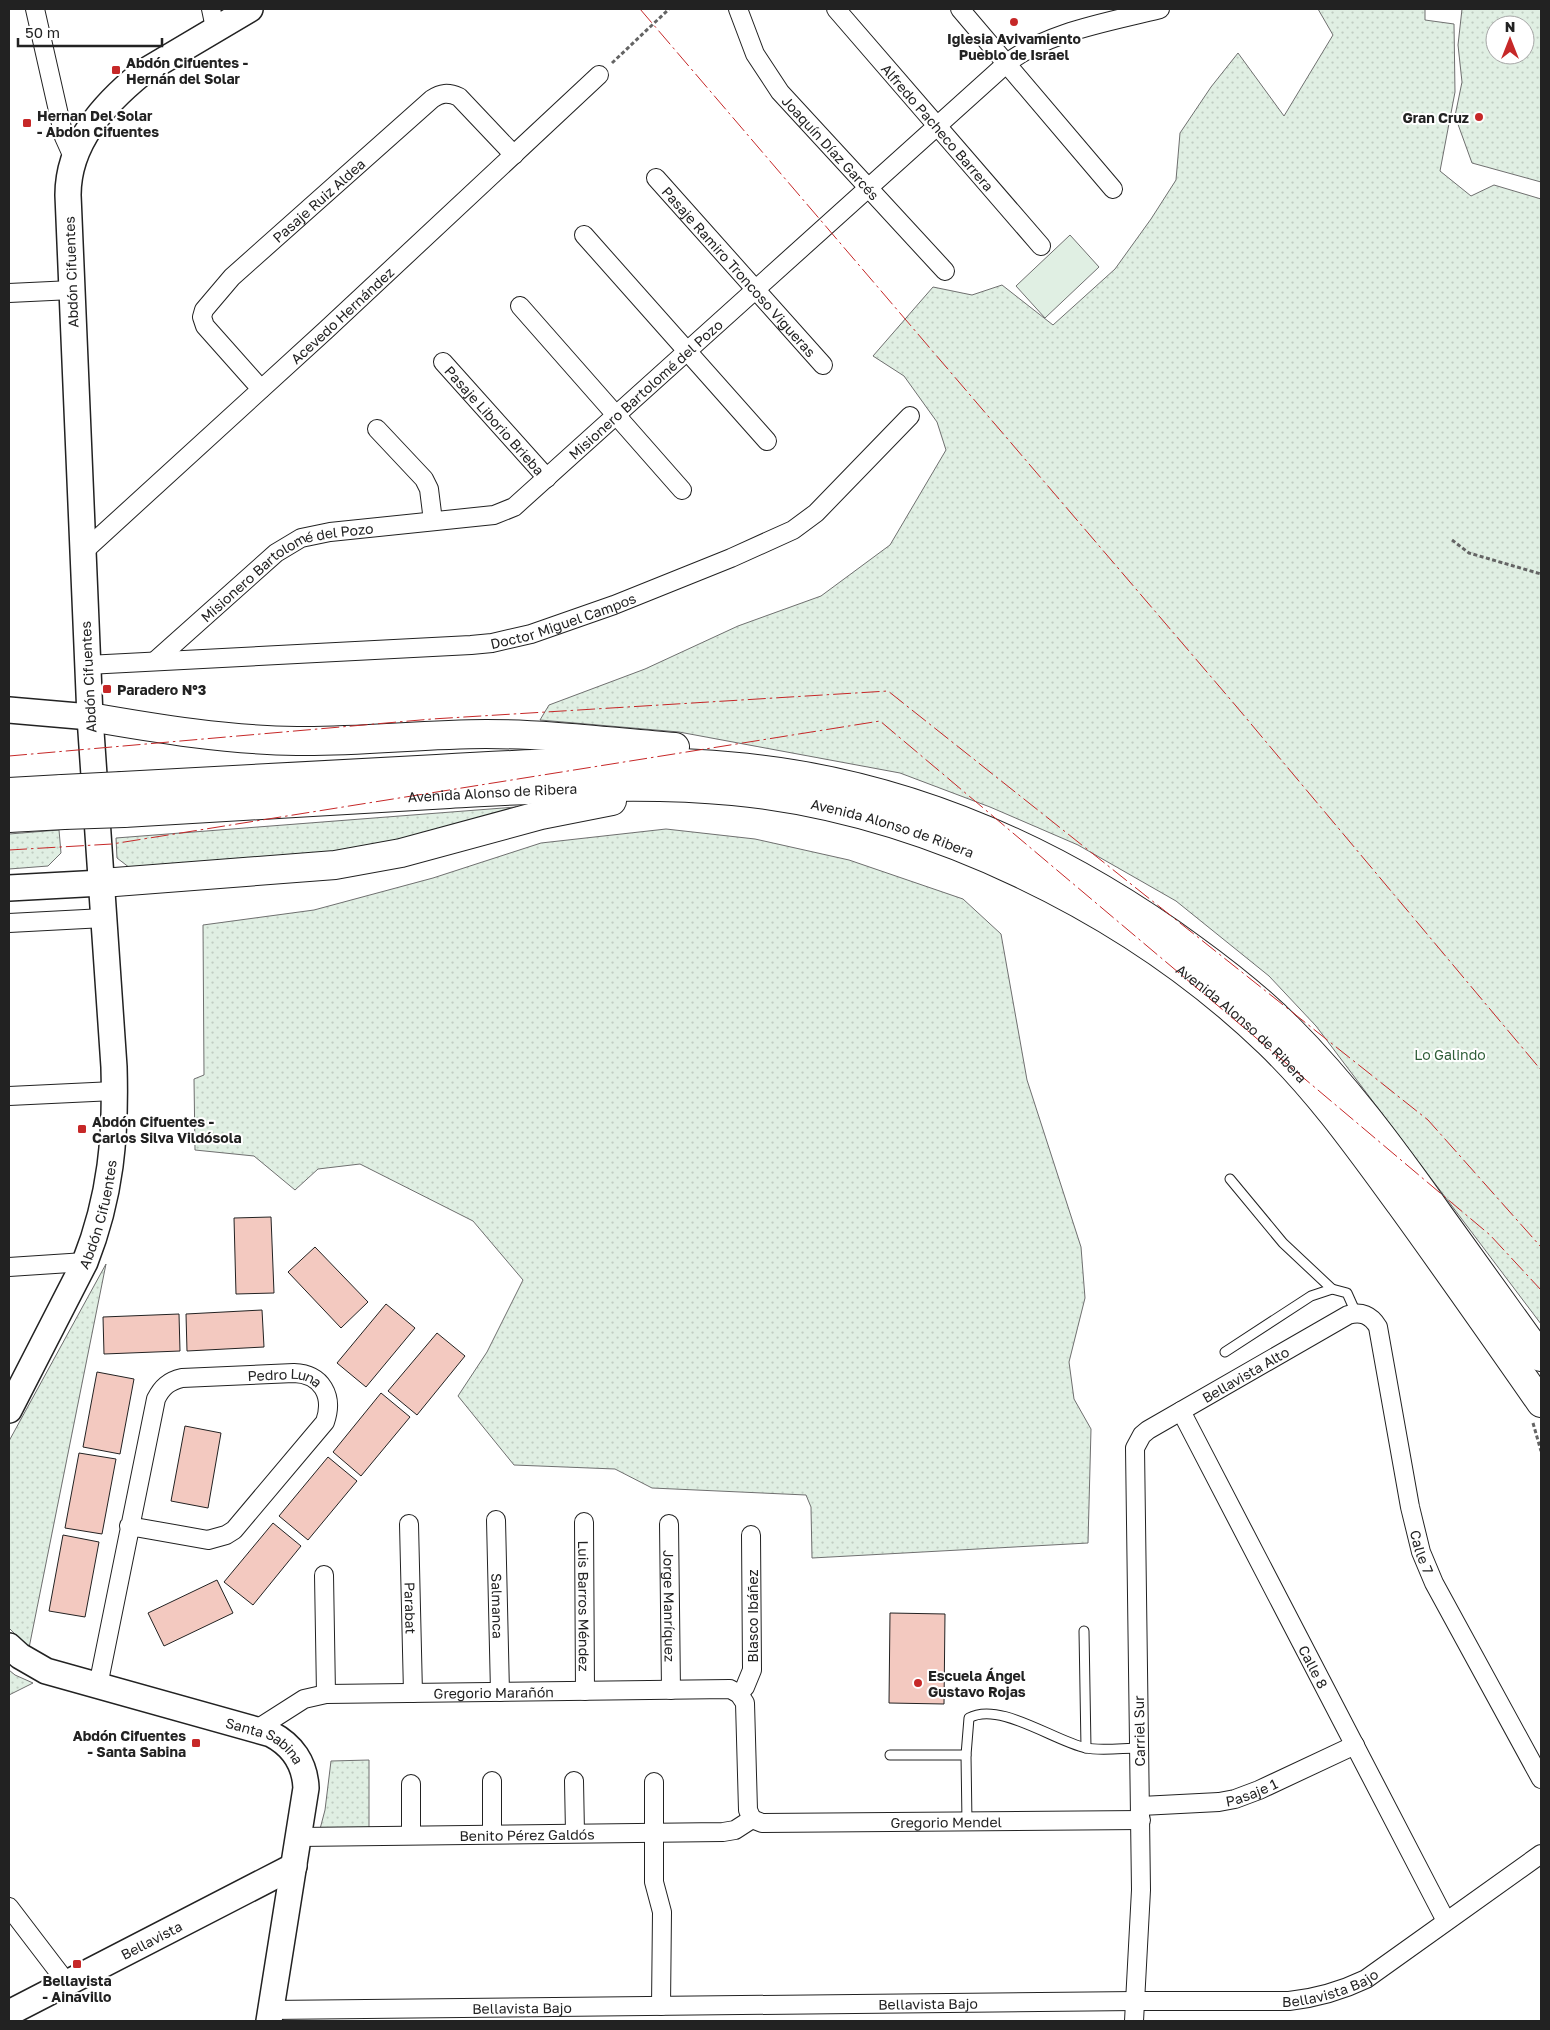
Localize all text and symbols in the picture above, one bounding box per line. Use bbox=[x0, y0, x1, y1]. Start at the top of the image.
scale bar bbox=[18, 15, 161, 47]
north arrow bbox=[1485, 15, 1535, 65]
marker: Iglesia Avivamiento Pueblo de Israel bbox=[1008, 16, 1020, 28]
text: N bbox=[1505, 18, 1515, 35]
text: 50 m bbox=[25, 23, 60, 41]
place label: Iglesia Avivamiento Pueblo de Israel bbox=[947, 30, 1081, 63]
place label: Abdón Cifuentes - Hernán del Solar bbox=[126, 54, 248, 87]
street label: Alfredo Pacheco Barrera bbox=[878, 60, 998, 194]
marker: Abdón Cifuentes - Hernán del Solar bbox=[110, 64, 122, 76]
street label: Joaquín Díaz Garcés bbox=[779, 92, 883, 203]
place label: Hernan Del Solar - Abdon Cifuentes bbox=[37, 107, 159, 140]
place label: Gran Cruz bbox=[1402, 109, 1469, 126]
marker: Gran Cruz bbox=[1473, 111, 1485, 123]
marker: Hernan Del Solar - Abdon Cifuentes bbox=[21, 117, 33, 129]
street label: Pasaje Ruiz Aldea bbox=[269, 155, 368, 246]
street label: Pasaje Ramiro Troncoso Vigueras bbox=[659, 183, 820, 360]
street label: Abdón Cifuentes bbox=[61, 216, 81, 328]
street label: Acevedo Hernández bbox=[287, 263, 397, 367]
street label: Misionero Bartolomé del Pozo bbox=[565, 315, 726, 462]
street label: Pasaje Liborio Brieba bbox=[442, 362, 548, 478]
street label: Misionero Bartolomé del Pozo bbox=[197, 519, 374, 625]
street label: Doctor Miguel Campos bbox=[488, 589, 638, 652]
street label: Abdón Cifuentes bbox=[77, 621, 99, 733]
place label: Paradero N°3 bbox=[117, 681, 206, 698]
marker: Paradero N°3 bbox=[101, 683, 113, 695]
street label: Avenida Alonso de Ribera bbox=[407, 779, 578, 805]
street label: Avenida Alonso de Ribera bbox=[809, 795, 977, 861]
street label: Avenida Alonso de Ribera bbox=[1173, 960, 1311, 1086]
park label: Lo Galindo bbox=[1414, 1046, 1486, 1063]
place label: Abdón Cifuentes - Carlos Silva Vildósola bbox=[92, 1113, 242, 1146]
marker: Abdón Cifuentes - Carlos Silva Vildósola bbox=[76, 1123, 88, 1135]
street label: Abdón Cifuentes bbox=[75, 1159, 119, 1271]
street label: Bellavista Alto bbox=[1199, 1342, 1292, 1406]
street label: Pedro Luna bbox=[247, 1364, 326, 1390]
street label: Calle 7 bbox=[1407, 1528, 1438, 1576]
street label: Luis Barros Méndez bbox=[576, 1540, 593, 1672]
street label: Jorge Manríquez bbox=[661, 1550, 679, 1662]
street label: Blasco Ibáñez bbox=[744, 1569, 761, 1663]
street label: Salmanca bbox=[489, 1573, 507, 1639]
street label: Parabat bbox=[402, 1582, 420, 1634]
street label: Calle 8 bbox=[1296, 1642, 1332, 1691]
place label: Escuela Ángel Gustavo Rojas bbox=[928, 1667, 1026, 1700]
marker: Escuela Ángel Gustavo Rojas bbox=[912, 1677, 924, 1689]
street label: Gregorio Marañón bbox=[433, 1683, 554, 1701]
street label: Carriel Sur bbox=[1130, 1695, 1148, 1767]
street label: Santa Sabina bbox=[224, 1713, 308, 1767]
place label: Abdón Cifuentes - Santa Sabina bbox=[73, 1727, 186, 1760]
marker: Abdón Cifuentes - Santa Sabina bbox=[190, 1737, 202, 1749]
street label: Pasaje 1 bbox=[1224, 1774, 1280, 1809]
street label: Gregorio Mendel bbox=[890, 1813, 1002, 1830]
street label: Benito Pérez Galdós bbox=[459, 1825, 595, 1844]
street label: Bellavista bbox=[118, 1917, 185, 1962]
marker: Bellavista - Ainavillo bbox=[71, 1958, 83, 1970]
street label: Bellavista Bajo bbox=[1282, 1965, 1381, 2010]
place label: Bellavista - Ainavillo bbox=[42, 1972, 112, 2005]
street label: Bellavista Bajo bbox=[878, 1994, 978, 2012]
street label: Bellavista Bajo bbox=[472, 1998, 572, 2016]

